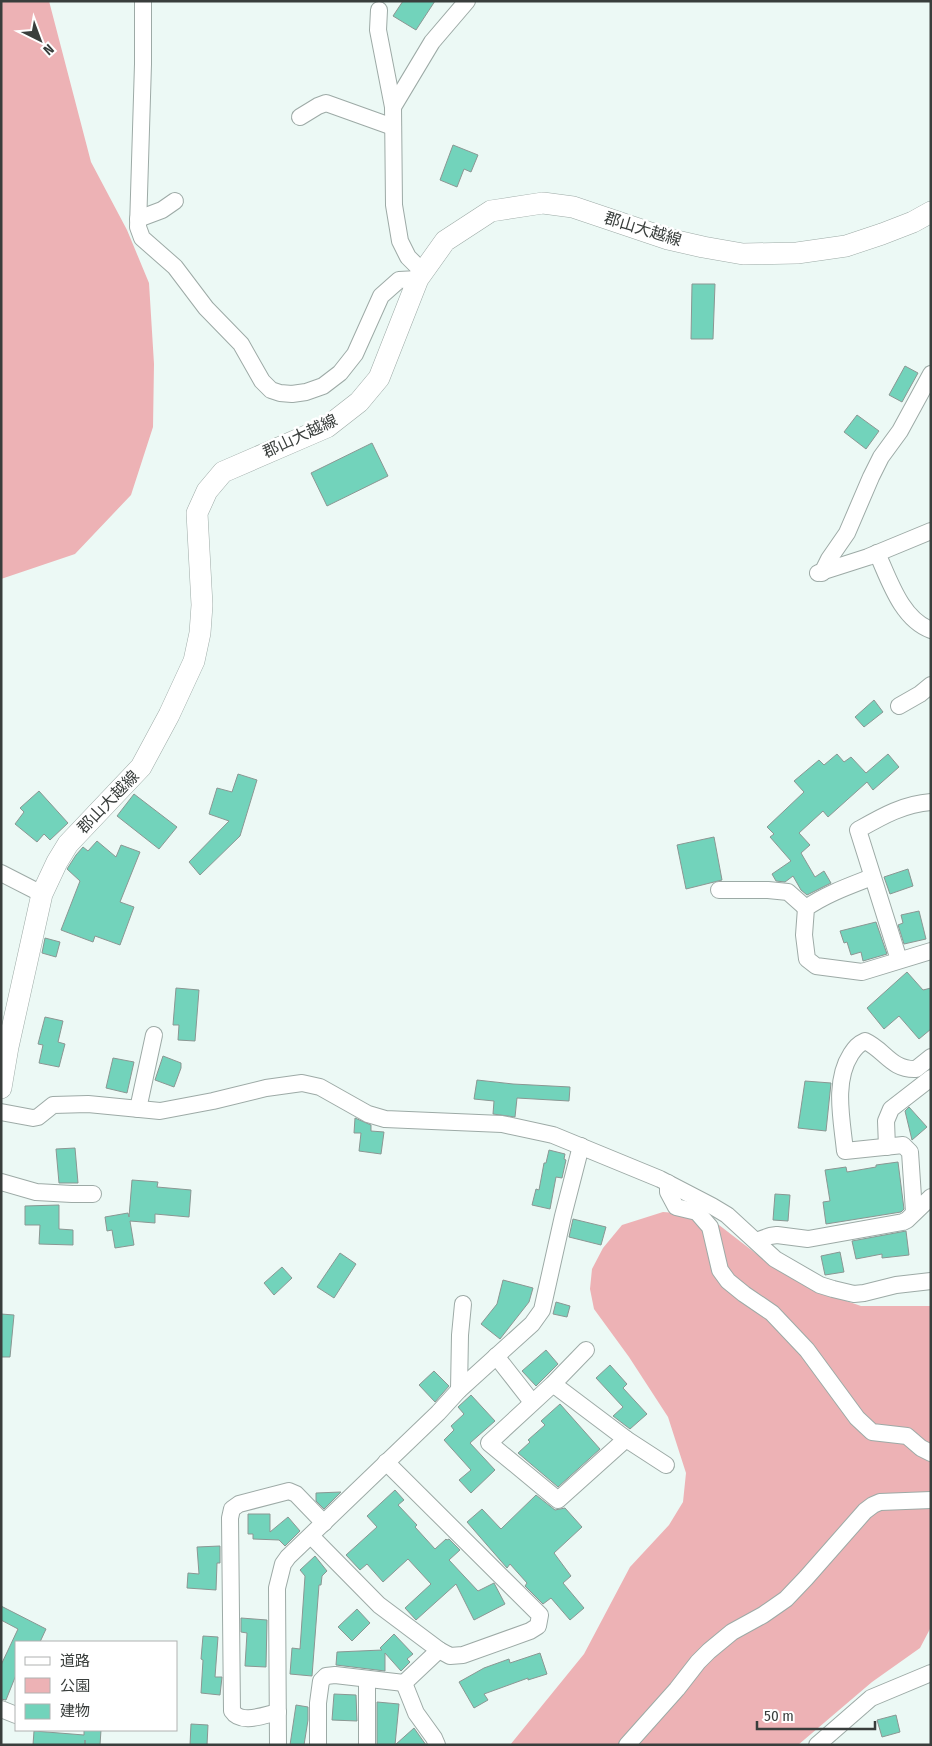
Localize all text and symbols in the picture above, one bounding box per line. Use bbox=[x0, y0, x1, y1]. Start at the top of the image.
north arrow bbox=[15, 15, 65, 65]
text: N bbox=[40, 40, 57, 58]
street label: 郡山大越線 bbox=[602, 208, 684, 250]
street label: 郡山大越線 bbox=[260, 410, 340, 462]
street label: 郡山大越線 bbox=[73, 767, 143, 837]
legend bbox=[15, 1641, 178, 1731]
text: 道路 bbox=[60, 1652, 90, 1670]
text: 公園 bbox=[60, 1677, 90, 1695]
scale bar bbox=[757, 1698, 874, 1730]
text: 建物 bbox=[60, 1702, 90, 1720]
text: 50 m bbox=[764, 1707, 794, 1725]

